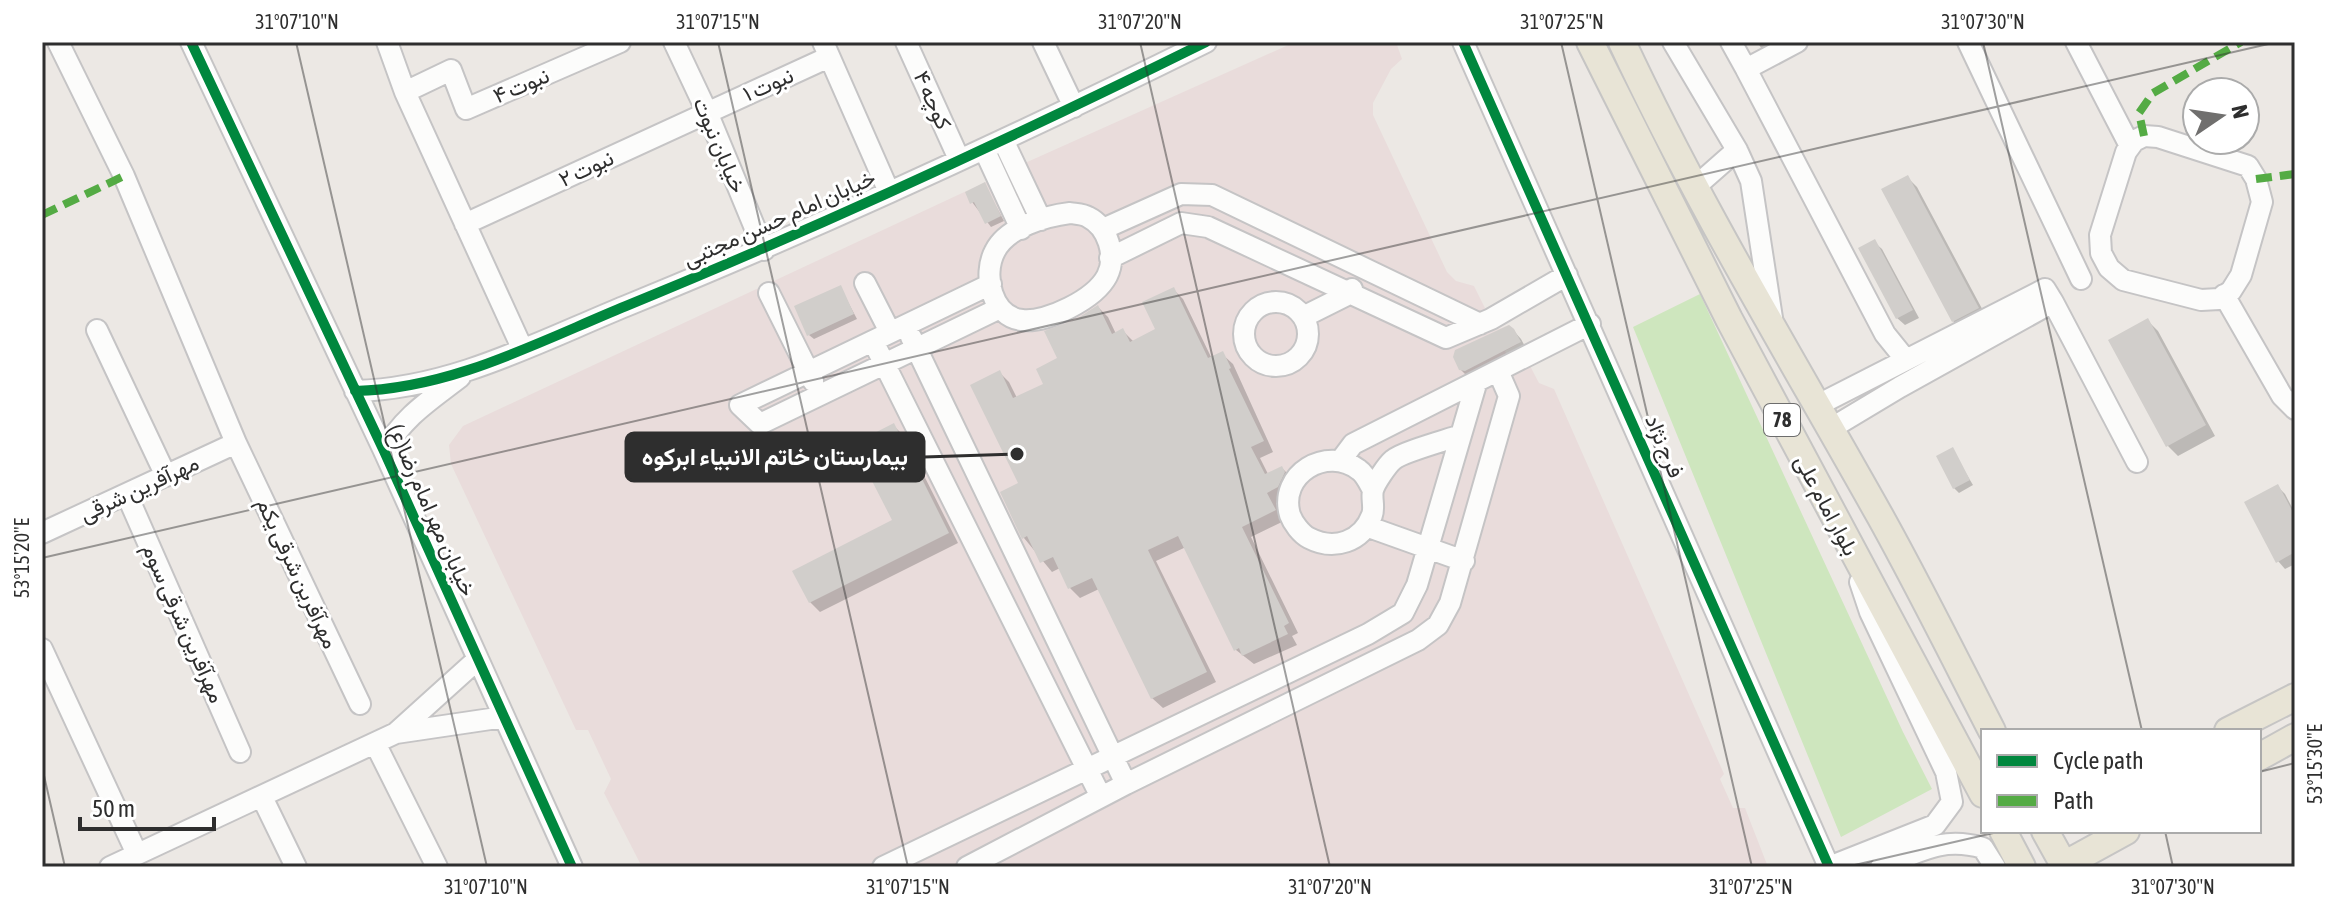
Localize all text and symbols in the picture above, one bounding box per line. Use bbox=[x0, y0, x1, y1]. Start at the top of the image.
text: 31°07'10"N bbox=[255, 10, 339, 33]
text: 31°07'15"N bbox=[676, 10, 760, 33]
text: 31°07'20"N bbox=[1098, 10, 1182, 33]
text: 31°07'25"N bbox=[1520, 10, 1604, 33]
text: 31°07'30"N bbox=[1941, 10, 2025, 33]
street label: نبوت ۱ bbox=[739, 61, 798, 107]
street label: نبوت ۴ bbox=[489, 62, 553, 109]
street label: کوچه ۴ bbox=[907, 67, 957, 134]
north arrow bbox=[2181, 76, 2261, 156]
street label: خیابان نبوت bbox=[687, 93, 752, 197]
text: N bbox=[2226, 102, 2255, 121]
street label: نبوت ۲ bbox=[554, 144, 618, 193]
street label: خیابان امام حسن مجتبی bbox=[679, 164, 880, 274]
road number: 78 bbox=[1764, 404, 1800, 436]
street label: فرج نژاد bbox=[1638, 411, 1690, 482]
street label: خیابان مهر امام رضا(ع) bbox=[381, 420, 482, 601]
callout: بیمارستان خاتم الانبیاء ابرکوه bbox=[626, 433, 924, 481]
text: بیمارستان خاتم الانبیاء ابرکوه bbox=[642, 443, 908, 473]
street label: مهرآفرین شرقی bbox=[75, 449, 203, 528]
street label: بلوار امام علی bbox=[1788, 450, 1864, 561]
street label: مهرآفرین شرقی یکم bbox=[250, 493, 344, 653]
text: 53°15'20"E bbox=[10, 517, 33, 598]
street label: مهرآفرین شرقی سوم bbox=[135, 539, 231, 708]
text: 53°15'30"E bbox=[2303, 723, 2326, 804]
legend bbox=[1981, 729, 2261, 833]
text: Cycle path bbox=[2053, 747, 2144, 774]
scale bar bbox=[80, 781, 214, 831]
text: Path bbox=[2053, 787, 2094, 814]
text: 50 m bbox=[92, 795, 135, 822]
text: 31°07'10"N bbox=[444, 875, 528, 898]
text: 31°07'15"N bbox=[866, 875, 950, 898]
text: 31°07'20"N bbox=[1288, 875, 1372, 898]
text: 31°07'25"N bbox=[1709, 875, 1793, 898]
text: 31°07'30"N bbox=[2131, 875, 2215, 898]

